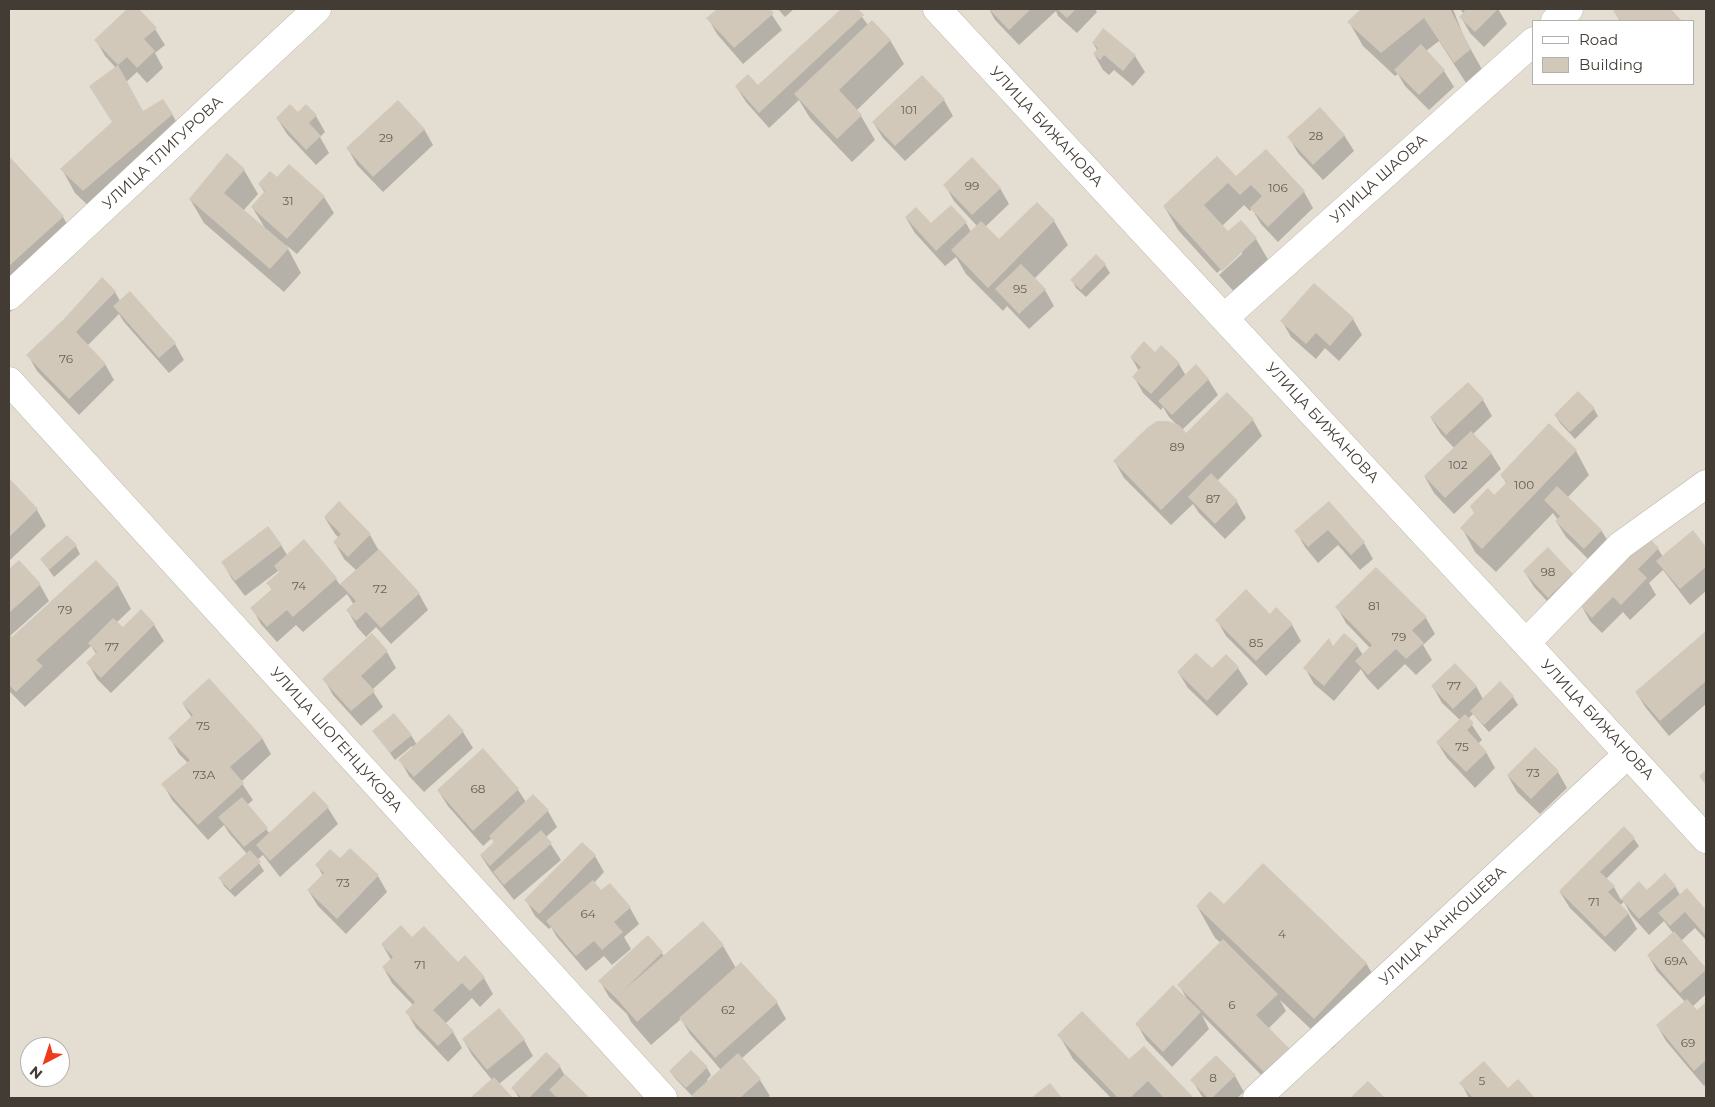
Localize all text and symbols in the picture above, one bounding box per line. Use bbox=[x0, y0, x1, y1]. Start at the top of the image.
legend bbox=[1532, 20, 1695, 85]
text: Road bbox=[1579, 30, 1618, 49]
text: Building bbox=[1579, 55, 1643, 74]
street label: УЛИЦА БИЖАНОВА bbox=[986, 63, 1106, 191]
street label: УЛИЦА ТЛИГУРОВА bbox=[99, 93, 227, 213]
house number: 101 bbox=[901, 103, 917, 117]
house number: 28 bbox=[1309, 129, 1323, 143]
house number: 29 bbox=[379, 131, 393, 145]
street label: УЛИЦА ШАОВА bbox=[1327, 131, 1431, 227]
house number: 99 bbox=[965, 179, 979, 193]
house number: 106 bbox=[1268, 181, 1288, 195]
house number: 31 bbox=[282, 194, 294, 208]
house number: 95 bbox=[1013, 282, 1027, 296]
house number: 76 bbox=[59, 352, 73, 366]
street label: УЛИЦА БИЖАНОВА bbox=[1262, 359, 1382, 487]
house number: 89 bbox=[1170, 440, 1184, 454]
house number: 102 bbox=[1448, 458, 1468, 472]
house number: 100 bbox=[1514, 478, 1534, 492]
house number: 87 bbox=[1206, 492, 1220, 506]
house number: 98 bbox=[1541, 565, 1555, 579]
house number: 74 bbox=[292, 579, 306, 593]
house number: 72 bbox=[373, 582, 387, 596]
house number: 81 bbox=[1368, 599, 1380, 613]
house number: 79 bbox=[58, 603, 72, 617]
house number: 79 bbox=[1392, 630, 1406, 644]
house number: 85 bbox=[1249, 636, 1263, 650]
house number: 77 bbox=[105, 640, 119, 654]
street label: УЛИЦА БИЖАНОВА bbox=[1537, 656, 1657, 784]
street label: УЛИЦА ШОГЕНЦУКОВА bbox=[266, 664, 406, 816]
house number: 77 bbox=[1447, 679, 1461, 693]
house number: 75 bbox=[196, 719, 210, 733]
house number: 75 bbox=[1455, 740, 1469, 754]
house number: 73 bbox=[1526, 766, 1540, 780]
house number: 73А bbox=[193, 768, 215, 782]
house number: 68 bbox=[471, 782, 485, 796]
street label: УЛИЦА КАНКОШЕВА bbox=[1376, 863, 1510, 989]
house number: 73 bbox=[336, 876, 350, 890]
house number: 71 bbox=[1588, 895, 1600, 909]
house number: 64 bbox=[580, 907, 596, 921]
house number: 4 bbox=[1278, 927, 1286, 941]
house number: 69А bbox=[1664, 954, 1688, 968]
house number: 71 bbox=[414, 958, 426, 972]
house number: 6 bbox=[1228, 998, 1236, 1012]
house number: 62 bbox=[721, 1003, 735, 1017]
house number: 69 bbox=[1681, 1036, 1695, 1050]
north arrow bbox=[20, 1037, 70, 1087]
text: N bbox=[26, 1062, 46, 1083]
house number: 8 bbox=[1209, 1071, 1217, 1085]
house number: 5 bbox=[1479, 1074, 1485, 1088]

